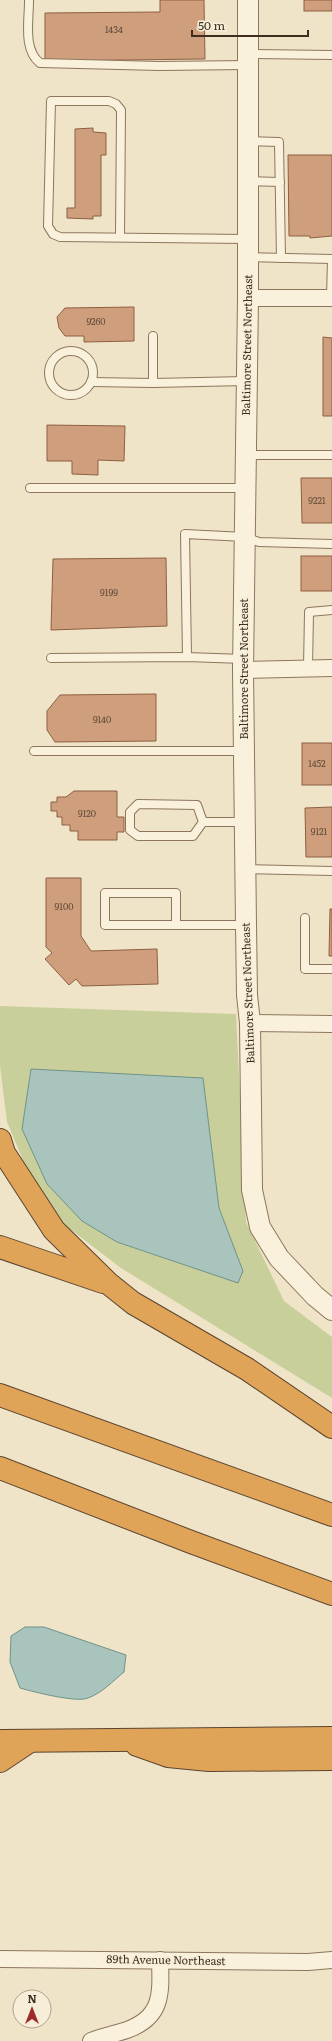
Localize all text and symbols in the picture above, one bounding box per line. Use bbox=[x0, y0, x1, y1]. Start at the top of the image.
scale bar bbox=[192, 12, 308, 38]
text: 50 m bbox=[198, 16, 225, 34]
house number: 1434 bbox=[105, 22, 123, 36]
street label: Baltimore Street Northeast bbox=[237, 274, 255, 416]
house number: 9260 bbox=[86, 314, 106, 328]
house number: 9221 bbox=[308, 493, 326, 507]
house number: 9199 bbox=[100, 585, 118, 599]
street label: Baltimore Street Northeast bbox=[235, 598, 251, 740]
house number: 9140 bbox=[93, 712, 111, 726]
house number: 1452 bbox=[308, 756, 326, 770]
house number: 9120 bbox=[78, 806, 96, 820]
house number: 9121 bbox=[311, 824, 328, 838]
house number: 9100 bbox=[55, 899, 73, 913]
street label: Baltimore Street Northeast bbox=[237, 922, 257, 1064]
street label: 89th Avenue Northeast bbox=[106, 1950, 226, 1968]
north arrow bbox=[12, 1989, 52, 2029]
text: N bbox=[27, 1990, 37, 2006]

